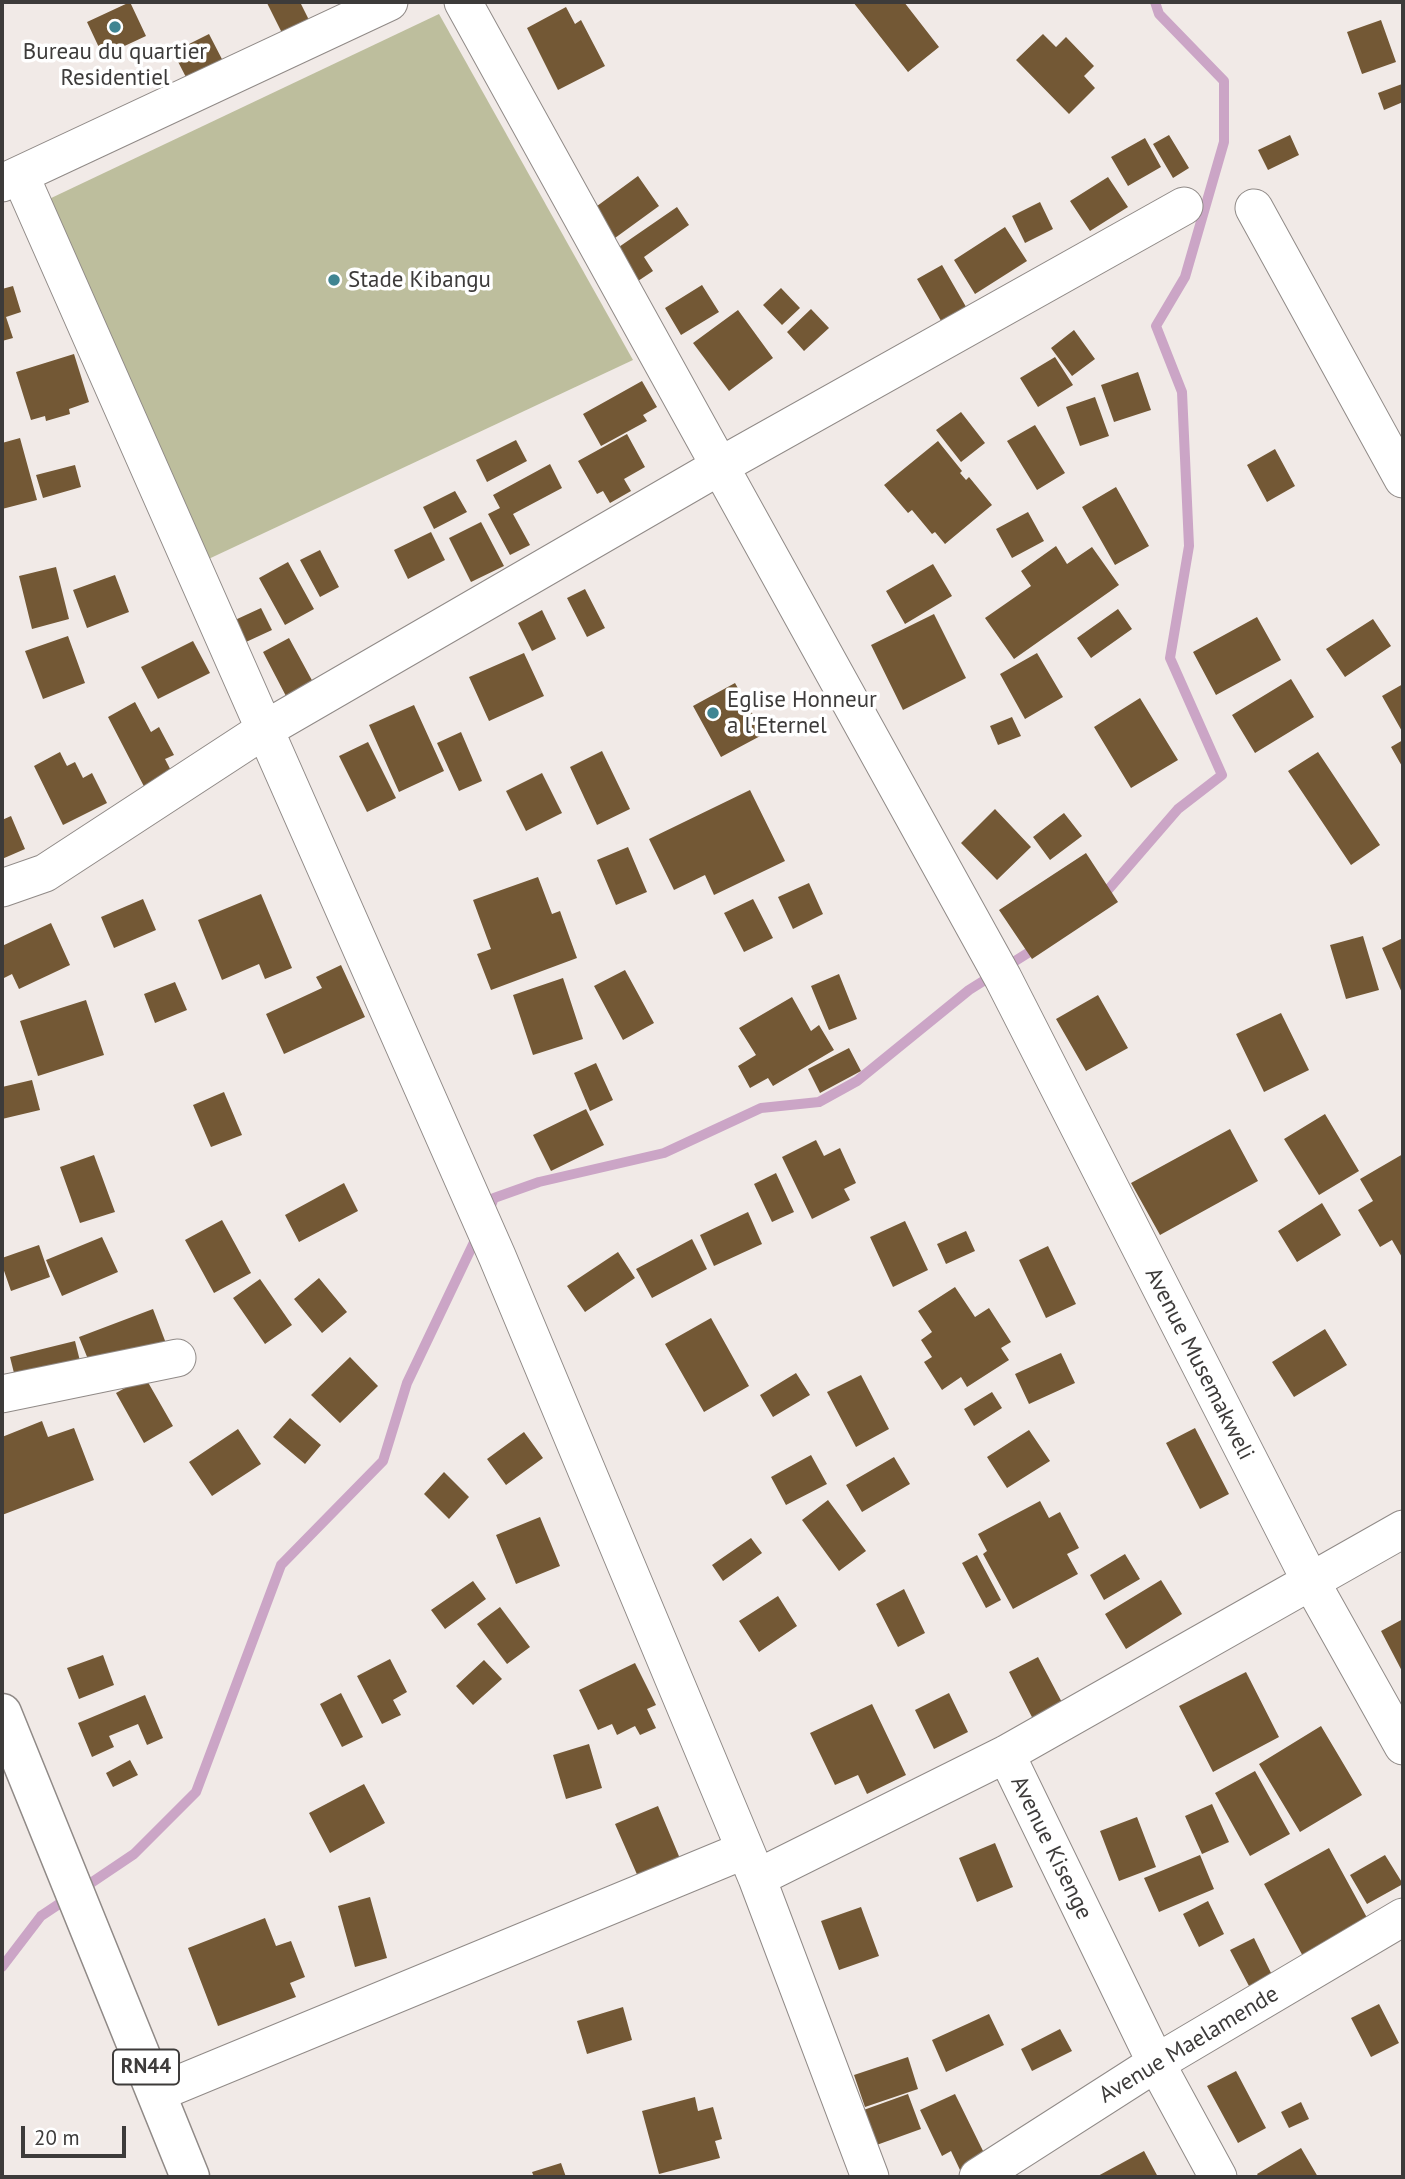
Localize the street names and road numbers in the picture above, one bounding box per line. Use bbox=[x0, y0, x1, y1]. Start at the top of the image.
street label: Avenue Musemakweli bbox=[1139, 1263, 1259, 1465]
street label: Avenue Kisenge bbox=[1004, 1772, 1098, 1924]
street label: Avenue Maelamende bbox=[1094, 1981, 1284, 2109]
road number: RN44 bbox=[113, 2050, 179, 2084]

